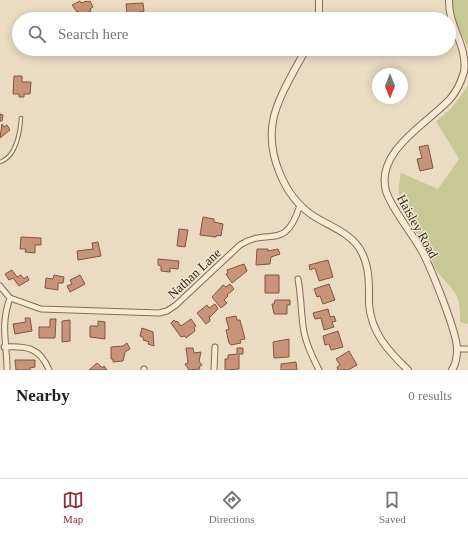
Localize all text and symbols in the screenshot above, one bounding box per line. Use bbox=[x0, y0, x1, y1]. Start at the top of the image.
search box bbox=[12, 12, 456, 56]
icon: search bbox=[26, 23, 48, 45]
text: Search here bbox=[58, 26, 128, 42]
north arrow bbox=[372, 68, 408, 104]
street label: Haisley Road bbox=[394, 192, 441, 261]
street label: Nathan Lane bbox=[165, 245, 224, 302]
text: Nearby bbox=[16, 386, 70, 405]
text: 0 results bbox=[408, 388, 452, 403]
tab: Map bbox=[62, 489, 84, 525]
tab: Directions bbox=[209, 489, 254, 525]
tab: Saved bbox=[379, 489, 406, 525]

